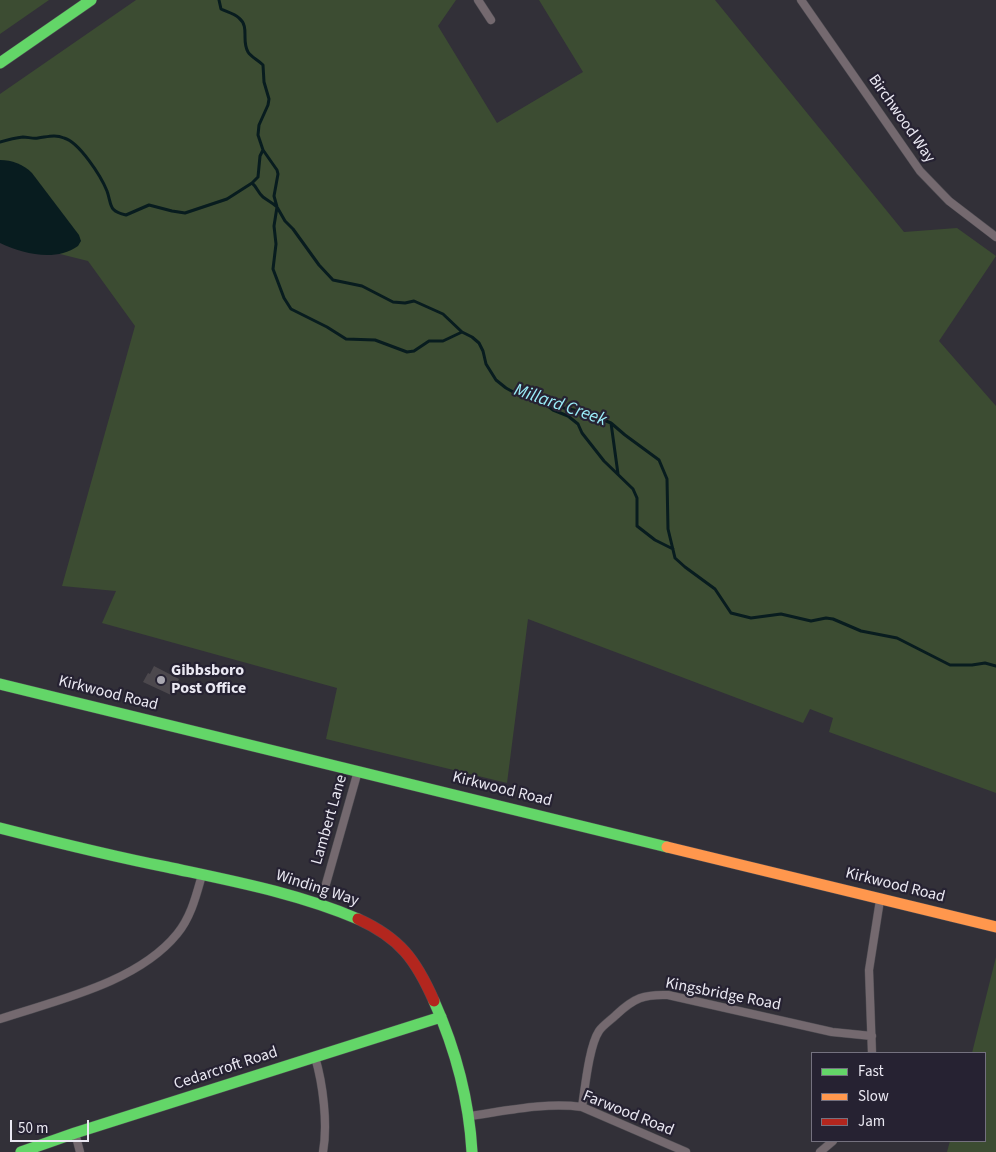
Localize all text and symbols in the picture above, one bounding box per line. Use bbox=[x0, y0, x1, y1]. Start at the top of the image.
street label: Birchwood Way bbox=[863, 71, 939, 167]
water label: Millard Creek bbox=[511, 380, 609, 432]
place label: Gibbsboro Post Office bbox=[171, 661, 246, 699]
street label: Kirkwood Road bbox=[56, 672, 160, 716]
marker: Gibbsboro Post Office bbox=[155, 674, 167, 686]
street label: Kirkwood Road bbox=[450, 768, 554, 812]
street label: Lambert Lane bbox=[308, 773, 352, 867]
street label: Kirkwood Road bbox=[843, 864, 947, 908]
street label: Winding Way bbox=[273, 867, 361, 911]
street label: Kingsbridge Road bbox=[664, 974, 782, 1016]
street label: Cedarcroft Road bbox=[172, 1043, 280, 1095]
legend bbox=[811, 1052, 986, 1142]
text: Fast bbox=[858, 1061, 884, 1082]
text: Slow bbox=[858, 1086, 889, 1107]
street label: Farwood Road bbox=[580, 1087, 676, 1141]
scale bar bbox=[12, 1110, 91, 1142]
text: Jam bbox=[858, 1111, 885, 1132]
text: 50 m bbox=[18, 1118, 48, 1139]

